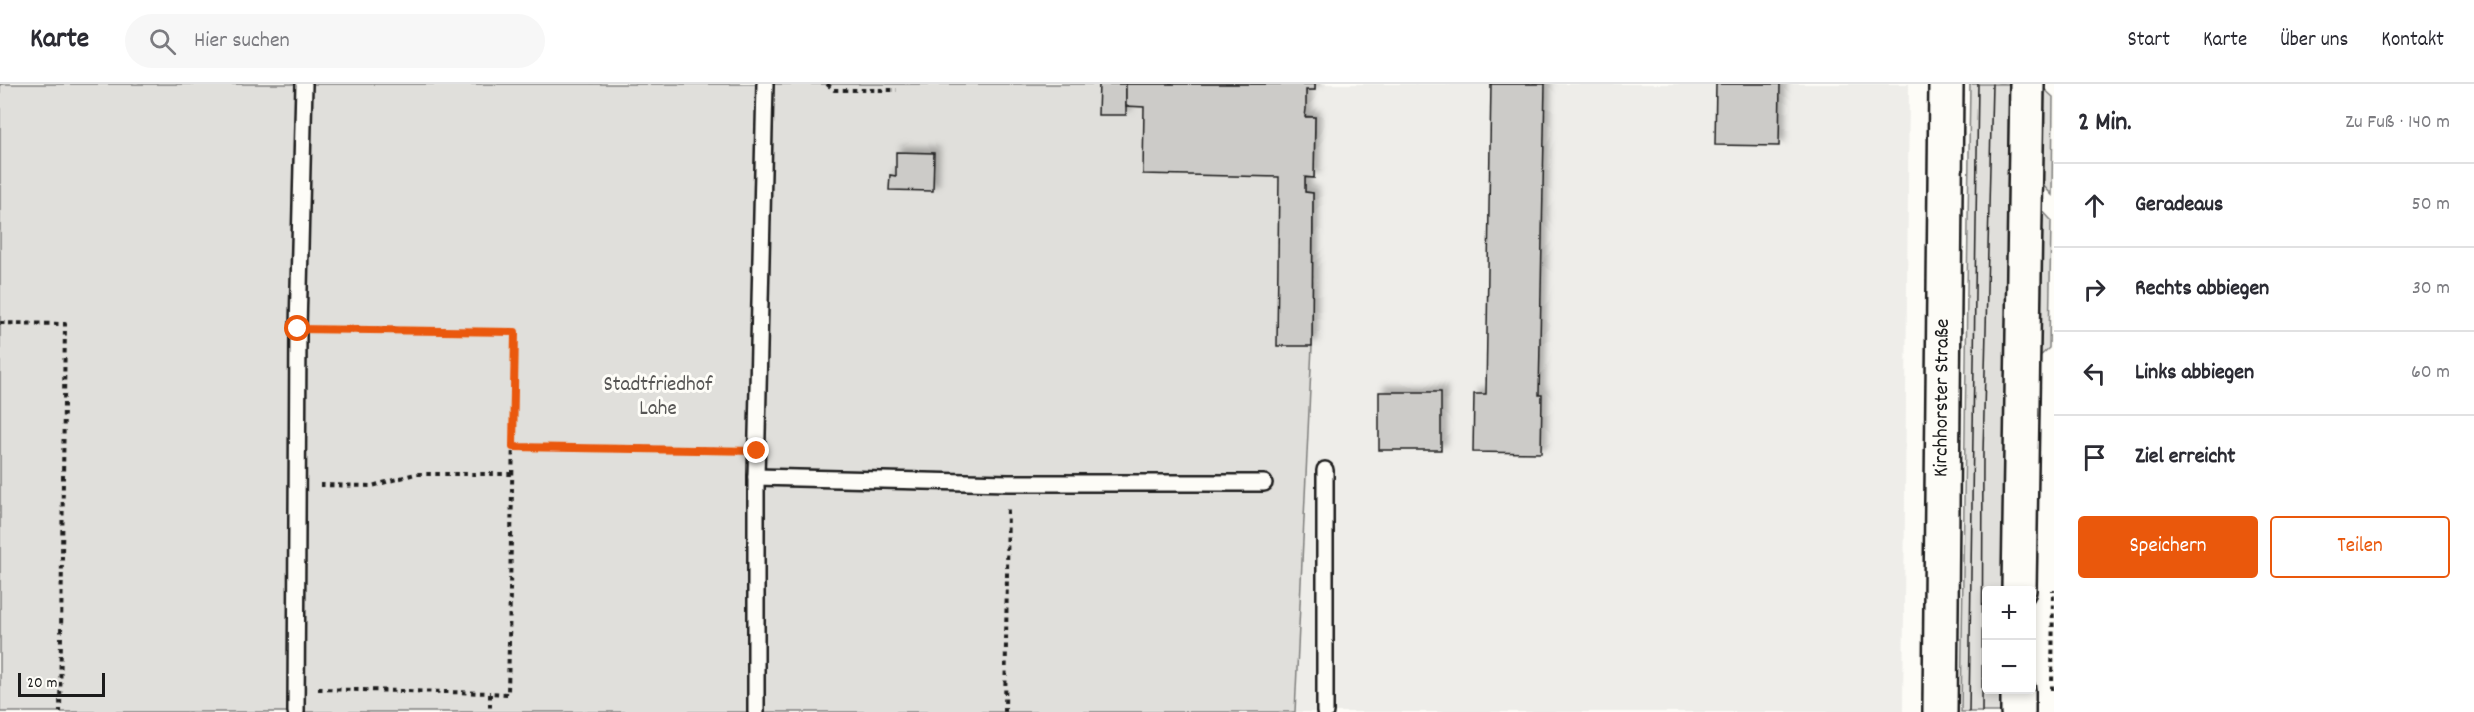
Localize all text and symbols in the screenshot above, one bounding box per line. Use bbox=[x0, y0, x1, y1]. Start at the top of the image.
search box bbox=[125, 14, 545, 68]
text: Karte bbox=[30, 21, 89, 61]
icon: search bbox=[146, 25, 179, 58]
text: Hier suchen bbox=[194, 26, 290, 57]
text: Start bbox=[2128, 26, 2170, 56]
text: Karte bbox=[2203, 26, 2247, 56]
text: Über uns bbox=[2280, 26, 2348, 56]
text: Kontakt bbox=[2381, 26, 2444, 56]
text: 2 Min. bbox=[2078, 105, 2132, 142]
text: Zu Fuß · 140 m bbox=[2345, 109, 2450, 137]
icon: ahead bbox=[2078, 189, 2111, 222]
text: Geradeaus bbox=[2135, 190, 2223, 221]
text: 50 m bbox=[2412, 191, 2450, 219]
icon: right bbox=[2078, 273, 2111, 306]
text: Rechts abbiegen bbox=[2135, 274, 2269, 305]
text: 30 m bbox=[2412, 275, 2450, 303]
route start bbox=[284, 315, 310, 341]
street label: Kirchhorster Straße bbox=[1927, 319, 1959, 477]
icon: left bbox=[2078, 357, 2111, 390]
text: Links abbiegen bbox=[2135, 358, 2254, 389]
text: 60 m bbox=[2411, 359, 2450, 387]
park label: Stadtfriedhof Lahe bbox=[604, 371, 713, 425]
route end bbox=[743, 437, 769, 463]
icon: arrive bbox=[2078, 441, 2111, 474]
text: Ziel erreicht bbox=[2135, 442, 2235, 473]
button: Speichern bbox=[2078, 516, 2258, 578]
button: Teilen bbox=[2270, 516, 2450, 578]
map controls bbox=[1982, 586, 2036, 694]
button: + bbox=[1982, 586, 2036, 640]
button: − bbox=[1982, 640, 2036, 694]
scale bar bbox=[18, 670, 105, 698]
text: 20 m bbox=[27, 672, 57, 695]

